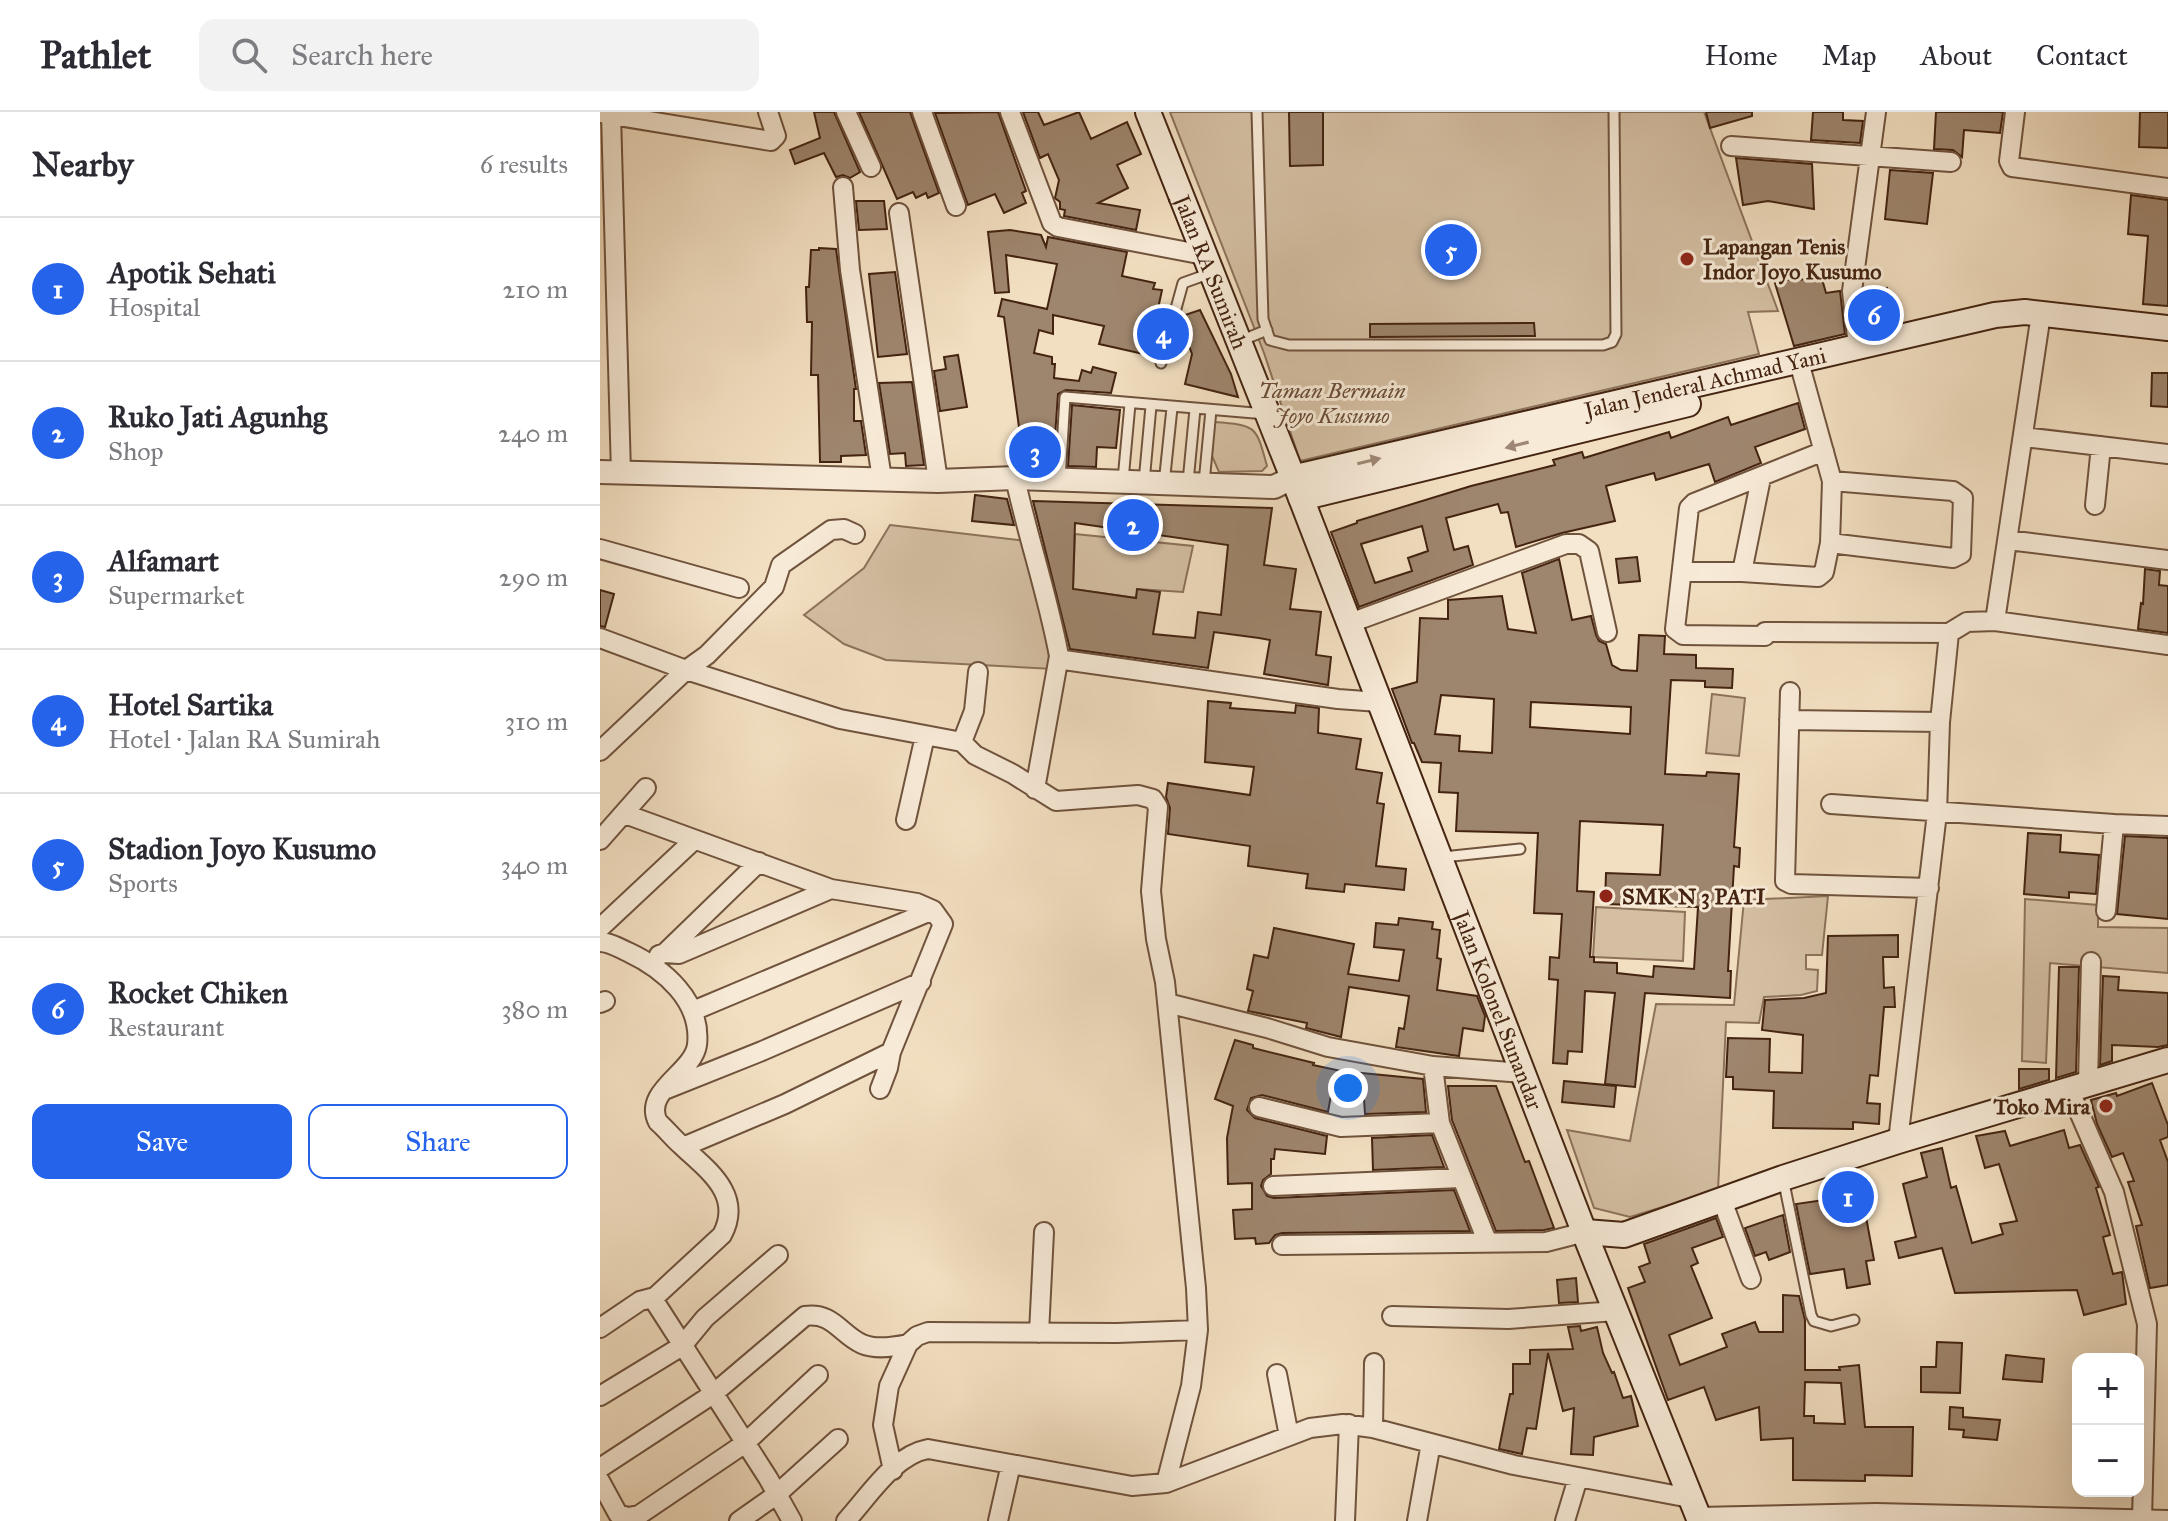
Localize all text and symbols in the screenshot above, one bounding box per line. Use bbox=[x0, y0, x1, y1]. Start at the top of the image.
search box bbox=[199, 19, 759, 91]
text: Pathlet bbox=[40, 32, 151, 78]
icon: search bbox=[227, 33, 271, 77]
text: Search here bbox=[291, 37, 433, 73]
text: Home bbox=[1705, 38, 1778, 73]
text: Map bbox=[1822, 38, 1876, 73]
text: About bbox=[1920, 38, 1992, 73]
text: Contact bbox=[2036, 38, 2128, 73]
text: Nearby bbox=[32, 144, 134, 185]
text: 6 results bbox=[480, 148, 568, 180]
street label: Jalan RA Sumirah bbox=[1168, 189, 1254, 353]
pin: 5 bbox=[1425, 220, 1477, 280]
place label: Lapangan Tenis Indor Joyo Kusumo bbox=[1703, 233, 1882, 286]
marker: Lapangan Tenis Indor Joyo Kusumo bbox=[1678, 250, 1696, 268]
text: Apotik Sehati bbox=[108, 255, 276, 291]
text: 1 bbox=[53, 273, 63, 305]
text: 210 m bbox=[502, 273, 568, 305]
pin: 6 bbox=[1848, 285, 1900, 345]
text: Hospital bbox=[108, 291, 200, 323]
pin: 4 bbox=[1137, 304, 1189, 364]
street label: Jalan Jenderal Achmad Yani bbox=[1580, 342, 1829, 424]
park label: Taman Bermain Joyo Kusumo bbox=[1258, 377, 1406, 429]
text: Ruko Jati Agunhg bbox=[108, 399, 327, 435]
text: 2 bbox=[52, 417, 64, 449]
text: 240 m bbox=[498, 417, 568, 449]
pin: 3 bbox=[1009, 422, 1061, 482]
text: Shop bbox=[108, 435, 164, 467]
one-way arrow bbox=[1505, 440, 1530, 452]
one-way arrow bbox=[1356, 454, 1381, 467]
pin: 2 bbox=[1107, 495, 1159, 555]
text: Alfamart bbox=[108, 543, 219, 579]
text: 3 bbox=[53, 561, 63, 593]
text: 290 m bbox=[499, 561, 568, 593]
text: Supermarket bbox=[108, 579, 245, 611]
text: Hotel Sartika bbox=[108, 687, 273, 723]
text: 4 bbox=[51, 705, 65, 737]
text: 310 m bbox=[505, 705, 568, 737]
text: Hotel · Jalan RA Sumirah bbox=[108, 723, 380, 755]
text: Stadion Joyo Kusumo bbox=[108, 831, 376, 867]
text: 5 bbox=[52, 849, 64, 881]
text: 340 m bbox=[501, 849, 568, 881]
text: Sports bbox=[108, 867, 178, 899]
place label: SMK N 3 PATI bbox=[1622, 883, 1766, 910]
marker: SMK N 3 PATI bbox=[1597, 887, 1615, 905]
street label: Jalan Kolonel Sunandar bbox=[1447, 905, 1549, 1114]
text: Rocket Chiken bbox=[108, 975, 288, 1011]
text: 6 bbox=[51, 993, 65, 1025]
text: 380 m bbox=[501, 993, 568, 1025]
text: Restaurant bbox=[108, 1011, 224, 1043]
your location bbox=[1328, 1068, 1368, 1108]
place label: Toko Mira bbox=[1992, 1093, 2091, 1120]
marker: Toko Mira bbox=[2097, 1097, 2115, 1115]
button: Save bbox=[32, 1104, 292, 1179]
button: Share bbox=[308, 1104, 568, 1179]
pin: 1 bbox=[1822, 1167, 1874, 1227]
map controls bbox=[2072, 1353, 2144, 1497]
button: + bbox=[2072, 1353, 2144, 1425]
button: − bbox=[2072, 1425, 2144, 1497]

